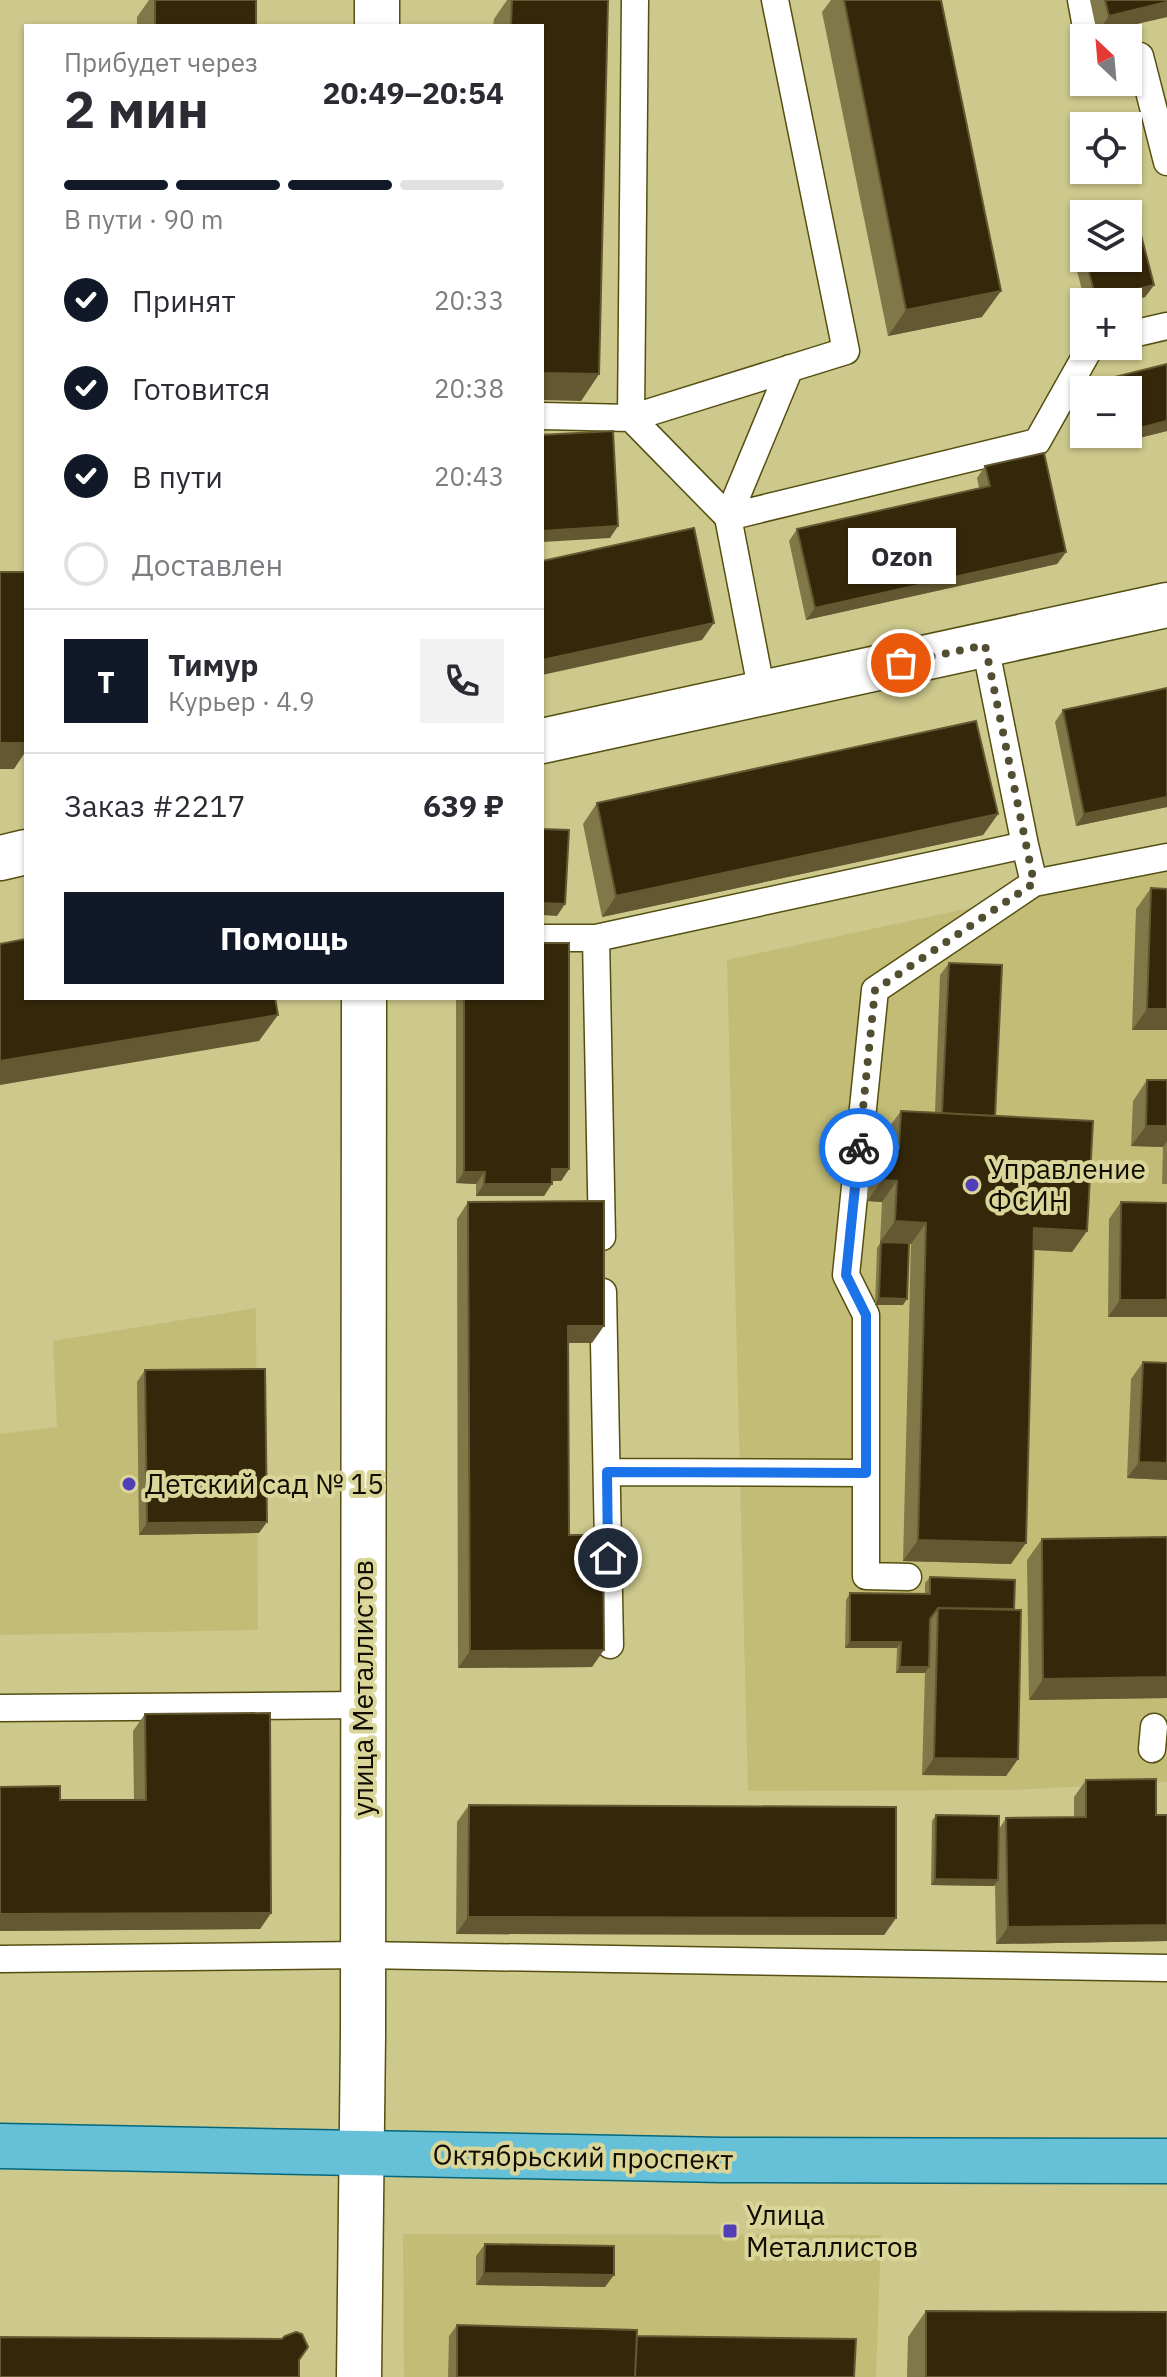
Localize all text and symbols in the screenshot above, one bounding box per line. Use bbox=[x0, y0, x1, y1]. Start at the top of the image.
north arrow bbox=[1070, 24, 1142, 96]
map controls bbox=[1070, 24, 1142, 448]
text: Прибудет через bbox=[64, 45, 258, 79]
text: 20:49–20:54 bbox=[323, 73, 504, 112]
text: 2 мин bbox=[64, 75, 209, 142]
button: locate bbox=[1070, 112, 1142, 184]
button: layers bbox=[1070, 200, 1142, 272]
text: В пути · 90 m bbox=[64, 202, 224, 236]
icon: check bbox=[64, 278, 108, 322]
text: Принят bbox=[132, 281, 236, 320]
text: 20:33 bbox=[434, 283, 504, 317]
button: + bbox=[1070, 288, 1142, 360]
icon: check bbox=[64, 366, 108, 410]
text: Готовится bbox=[132, 369, 270, 408]
text: 20:38 bbox=[434, 371, 504, 405]
button: − bbox=[1070, 376, 1142, 448]
icon: check bbox=[64, 454, 108, 498]
text: В пути bbox=[132, 457, 223, 496]
text: 20:43 bbox=[434, 459, 504, 493]
callout: Ozon bbox=[847, 527, 955, 583]
text: Ozon bbox=[871, 539, 933, 573]
text: Доставлен bbox=[132, 545, 283, 584]
pin bbox=[867, 629, 935, 697]
button: phone bbox=[420, 639, 504, 723]
icon: bag bbox=[879, 641, 923, 685]
text: Тимур bbox=[168, 645, 259, 684]
text: Т bbox=[97, 662, 115, 701]
text: Курьер · 4.9 bbox=[168, 684, 315, 718]
text: Заказ #2217 bbox=[64, 786, 246, 825]
text: 639 ₽ bbox=[423, 786, 504, 825]
button: Помощь bbox=[64, 892, 504, 984]
courier bbox=[819, 1108, 899, 1188]
icon: bike bbox=[837, 1126, 881, 1170]
place label: Управление ФСИН bbox=[988, 1150, 1146, 1219]
marker: Управление ФСИН bbox=[963, 1176, 981, 1194]
place label: Детский сад № 15 bbox=[145, 1465, 384, 1502]
marker: Детский сад № 15 bbox=[120, 1475, 138, 1493]
pin bbox=[574, 1524, 642, 1592]
icon: home bbox=[586, 1536, 630, 1580]
street label: улица Металлистов bbox=[344, 1560, 381, 1816]
street label: Октябрьский проспект bbox=[432, 2135, 734, 2178]
place label: Улица Металлистов bbox=[746, 2196, 918, 2265]
marker: Улица Металлистов bbox=[721, 2222, 739, 2240]

